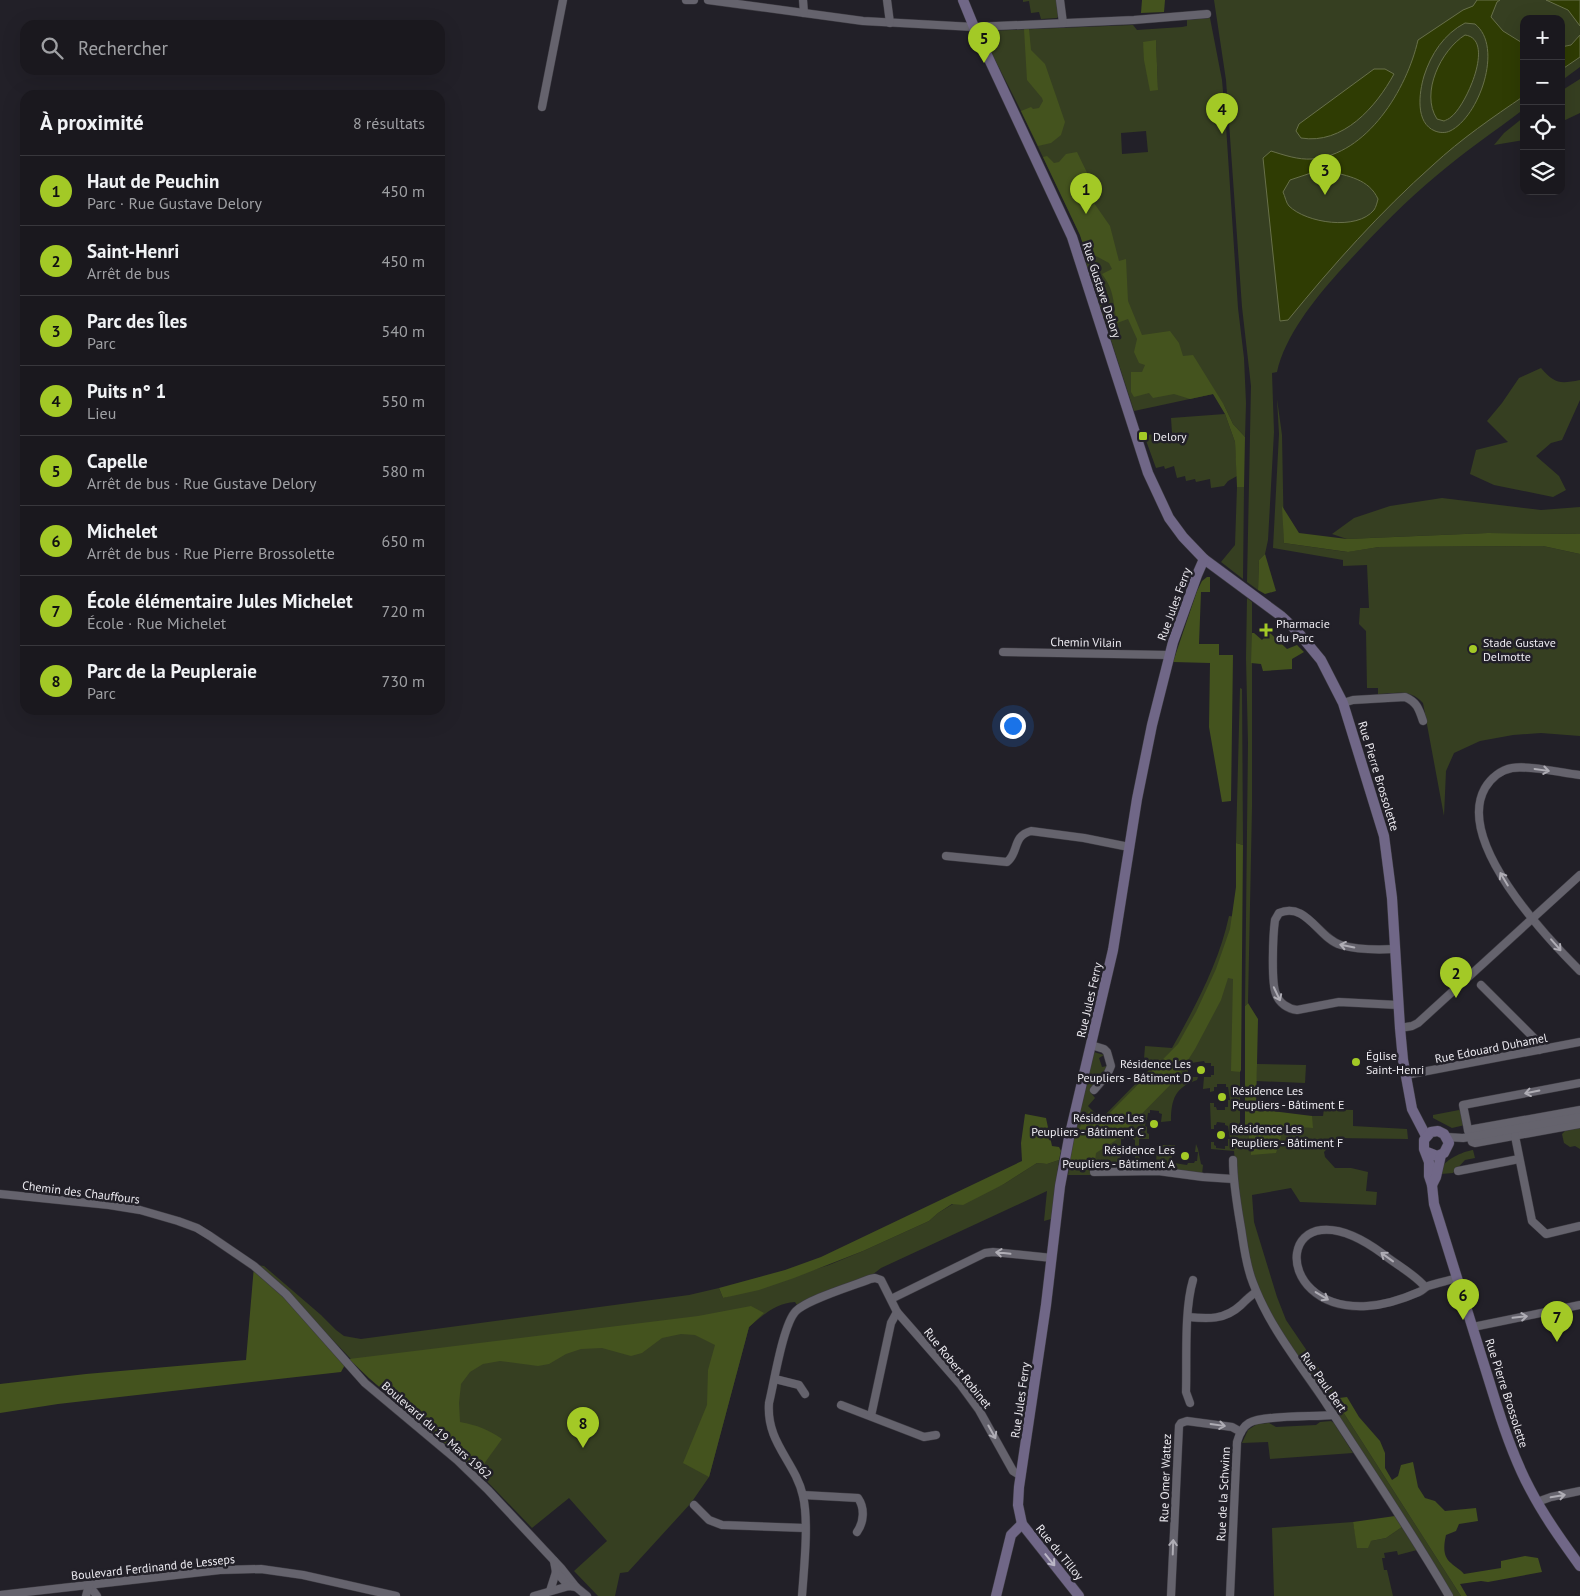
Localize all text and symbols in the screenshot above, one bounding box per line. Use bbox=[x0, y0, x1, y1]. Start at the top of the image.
map controls bbox=[1520, 15, 1565, 195]
button: + bbox=[1520, 15, 1565, 60]
search box bbox=[20, 20, 445, 75]
pin: 5 bbox=[968, 22, 1000, 63]
icon: search bbox=[38, 34, 66, 62]
text: Rechercher bbox=[78, 36, 168, 60]
button: − bbox=[1520, 60, 1565, 105]
pin: 4 bbox=[1206, 93, 1238, 134]
button: locate bbox=[1520, 105, 1565, 150]
text: À proximité bbox=[40, 109, 144, 136]
text: 8 résultats bbox=[353, 113, 425, 133]
button: layers bbox=[1520, 150, 1565, 195]
pin: 3 bbox=[1309, 154, 1341, 195]
text: Haut de Peuchin bbox=[87, 169, 219, 193]
pin: 1 bbox=[1070, 173, 1102, 214]
text: 1 bbox=[51, 181, 61, 201]
text: 450 m bbox=[382, 181, 425, 201]
text: Parc · Rue Gustave Delory bbox=[87, 193, 262, 213]
text: Saint-Henri bbox=[87, 239, 179, 263]
street label: Rue Gustave Delory bbox=[1079, 240, 1125, 340]
text: 2 bbox=[51, 251, 61, 271]
text: 450 m bbox=[382, 251, 425, 271]
text: Arrêt de bus bbox=[87, 263, 170, 283]
text: Parc des Îles bbox=[87, 309, 187, 333]
text: 3 bbox=[51, 321, 61, 341]
text: 540 m bbox=[382, 321, 425, 341]
text: Parc bbox=[87, 333, 116, 353]
text: Puits n° 1 bbox=[87, 379, 166, 403]
text: 4 bbox=[51, 391, 61, 411]
text: 550 m bbox=[382, 391, 425, 411]
text: Lieu bbox=[87, 403, 116, 423]
place label: Delory bbox=[1153, 429, 1187, 444]
marker: Delory bbox=[1137, 430, 1149, 442]
text: Capelle bbox=[87, 449, 148, 473]
text: 5 bbox=[51, 461, 61, 481]
text: 580 m bbox=[382, 461, 425, 481]
text: Arrêt de bus · Rue Gustave Delory bbox=[87, 473, 316, 493]
text: Michelet bbox=[87, 519, 157, 543]
text: 6 bbox=[51, 531, 61, 551]
text: 650 m bbox=[382, 531, 425, 551]
text: Arrêt de bus · Rue Pierre Brossolette bbox=[87, 543, 335, 563]
street label: Rue Jules Ferry bbox=[1154, 565, 1194, 643]
text: École élémentaire Jules Michelet bbox=[87, 589, 353, 613]
text: 7 bbox=[51, 601, 61, 621]
text: 720 m bbox=[382, 601, 425, 621]
text: École · Rue Michelet bbox=[87, 613, 226, 633]
place label: Pharmacie du Parc bbox=[1276, 616, 1330, 645]
marker: Pharmacie du Parc bbox=[1260, 624, 1272, 636]
street label: Chemin Vilain bbox=[1050, 634, 1122, 650]
place label: Stade Gustave Delmotte bbox=[1483, 635, 1556, 664]
marker: Stade Gustave Delmotte bbox=[1467, 643, 1479, 655]
text: Parc de la Peupleraie bbox=[87, 659, 257, 683]
text: 8 bbox=[51, 671, 61, 691]
text: 730 m bbox=[382, 671, 425, 691]
text: Parc bbox=[87, 683, 116, 703]
your location bbox=[1000, 713, 1026, 739]
street label: Rue Pierre Brossolette bbox=[1355, 719, 1403, 833]
one-way arrow bbox=[1534, 765, 1550, 775]
one-way arrow bbox=[1499, 873, 1509, 887]
one-way arrow bbox=[1550, 939, 1562, 952]
one-way arrow bbox=[1339, 940, 1355, 950]
pin: 2 bbox=[1440, 957, 1472, 998]
street label: Rue Jules Ferry bbox=[1073, 961, 1105, 1039]
one-way arrow bbox=[1273, 986, 1283, 1001]
street label: Rue Edouard Duhamel bbox=[1433, 1030, 1549, 1066]
place label: Église Saint-Henri bbox=[1366, 1048, 1424, 1077]
place label: Résidence Les Peupliers - Bâtiment D bbox=[1077, 1056, 1191, 1085]
marker: Église Saint-Henri bbox=[1350, 1056, 1362, 1068]
marker: Résidence Les Peupliers - Bâtiment D bbox=[1195, 1064, 1207, 1076]
place label: Résidence Les Peupliers - Bâtiment E bbox=[1232, 1083, 1344, 1112]
one-way arrow bbox=[1525, 1088, 1541, 1098]
marker: Résidence Les Peupliers - Bâtiment E bbox=[1216, 1091, 1228, 1103]
place label: Résidence Les Peupliers - Bâtiment C bbox=[1031, 1110, 1144, 1139]
marker: Résidence Les Peupliers - Bâtiment C bbox=[1148, 1118, 1160, 1130]
place label: Résidence Les Peupliers - Bâtiment F bbox=[1231, 1121, 1343, 1150]
marker: Résidence Les Peupliers - Bâtiment F bbox=[1215, 1129, 1227, 1141]
place label: Résidence Les Peupliers - Bâtiment A bbox=[1062, 1142, 1175, 1171]
marker: Résidence Les Peupliers - Bâtiment A bbox=[1179, 1150, 1191, 1162]
street label: Chemin des Chauffours bbox=[21, 1177, 141, 1207]
one-way arrow bbox=[996, 1248, 1012, 1258]
one-way arrow bbox=[1380, 1252, 1394, 1262]
pin: 6 bbox=[1447, 1279, 1479, 1320]
one-way arrow bbox=[1315, 1292, 1329, 1302]
pin: 7 bbox=[1541, 1301, 1573, 1342]
one-way arrow bbox=[1512, 1312, 1528, 1322]
street label: Rue Robert Robinet bbox=[921, 1325, 995, 1411]
street label: Rue Pierre Brossolette bbox=[1482, 1336, 1532, 1450]
street label: Rue Paul Bert bbox=[1298, 1349, 1350, 1415]
street label: Rue Jules Ferry bbox=[1007, 1361, 1033, 1439]
street label: Boulevard du 19 Mars 1962 bbox=[379, 1378, 495, 1482]
pin: 8 bbox=[567, 1407, 599, 1448]
one-way arrow bbox=[1209, 1420, 1225, 1430]
one-way arrow bbox=[987, 1425, 997, 1440]
street label: Rue Omer Wattez bbox=[1156, 1433, 1174, 1523]
street label: Rue de la Schwinn bbox=[1213, 1446, 1233, 1542]
one-way arrow bbox=[1550, 1490, 1566, 1500]
street label: Rue du Tilloy bbox=[1033, 1521, 1087, 1583]
one-way arrow bbox=[1169, 1540, 1178, 1556]
street label: Boulevard Ferdinand de Lesseps bbox=[70, 1551, 236, 1583]
one-way arrow bbox=[1045, 1553, 1056, 1566]

